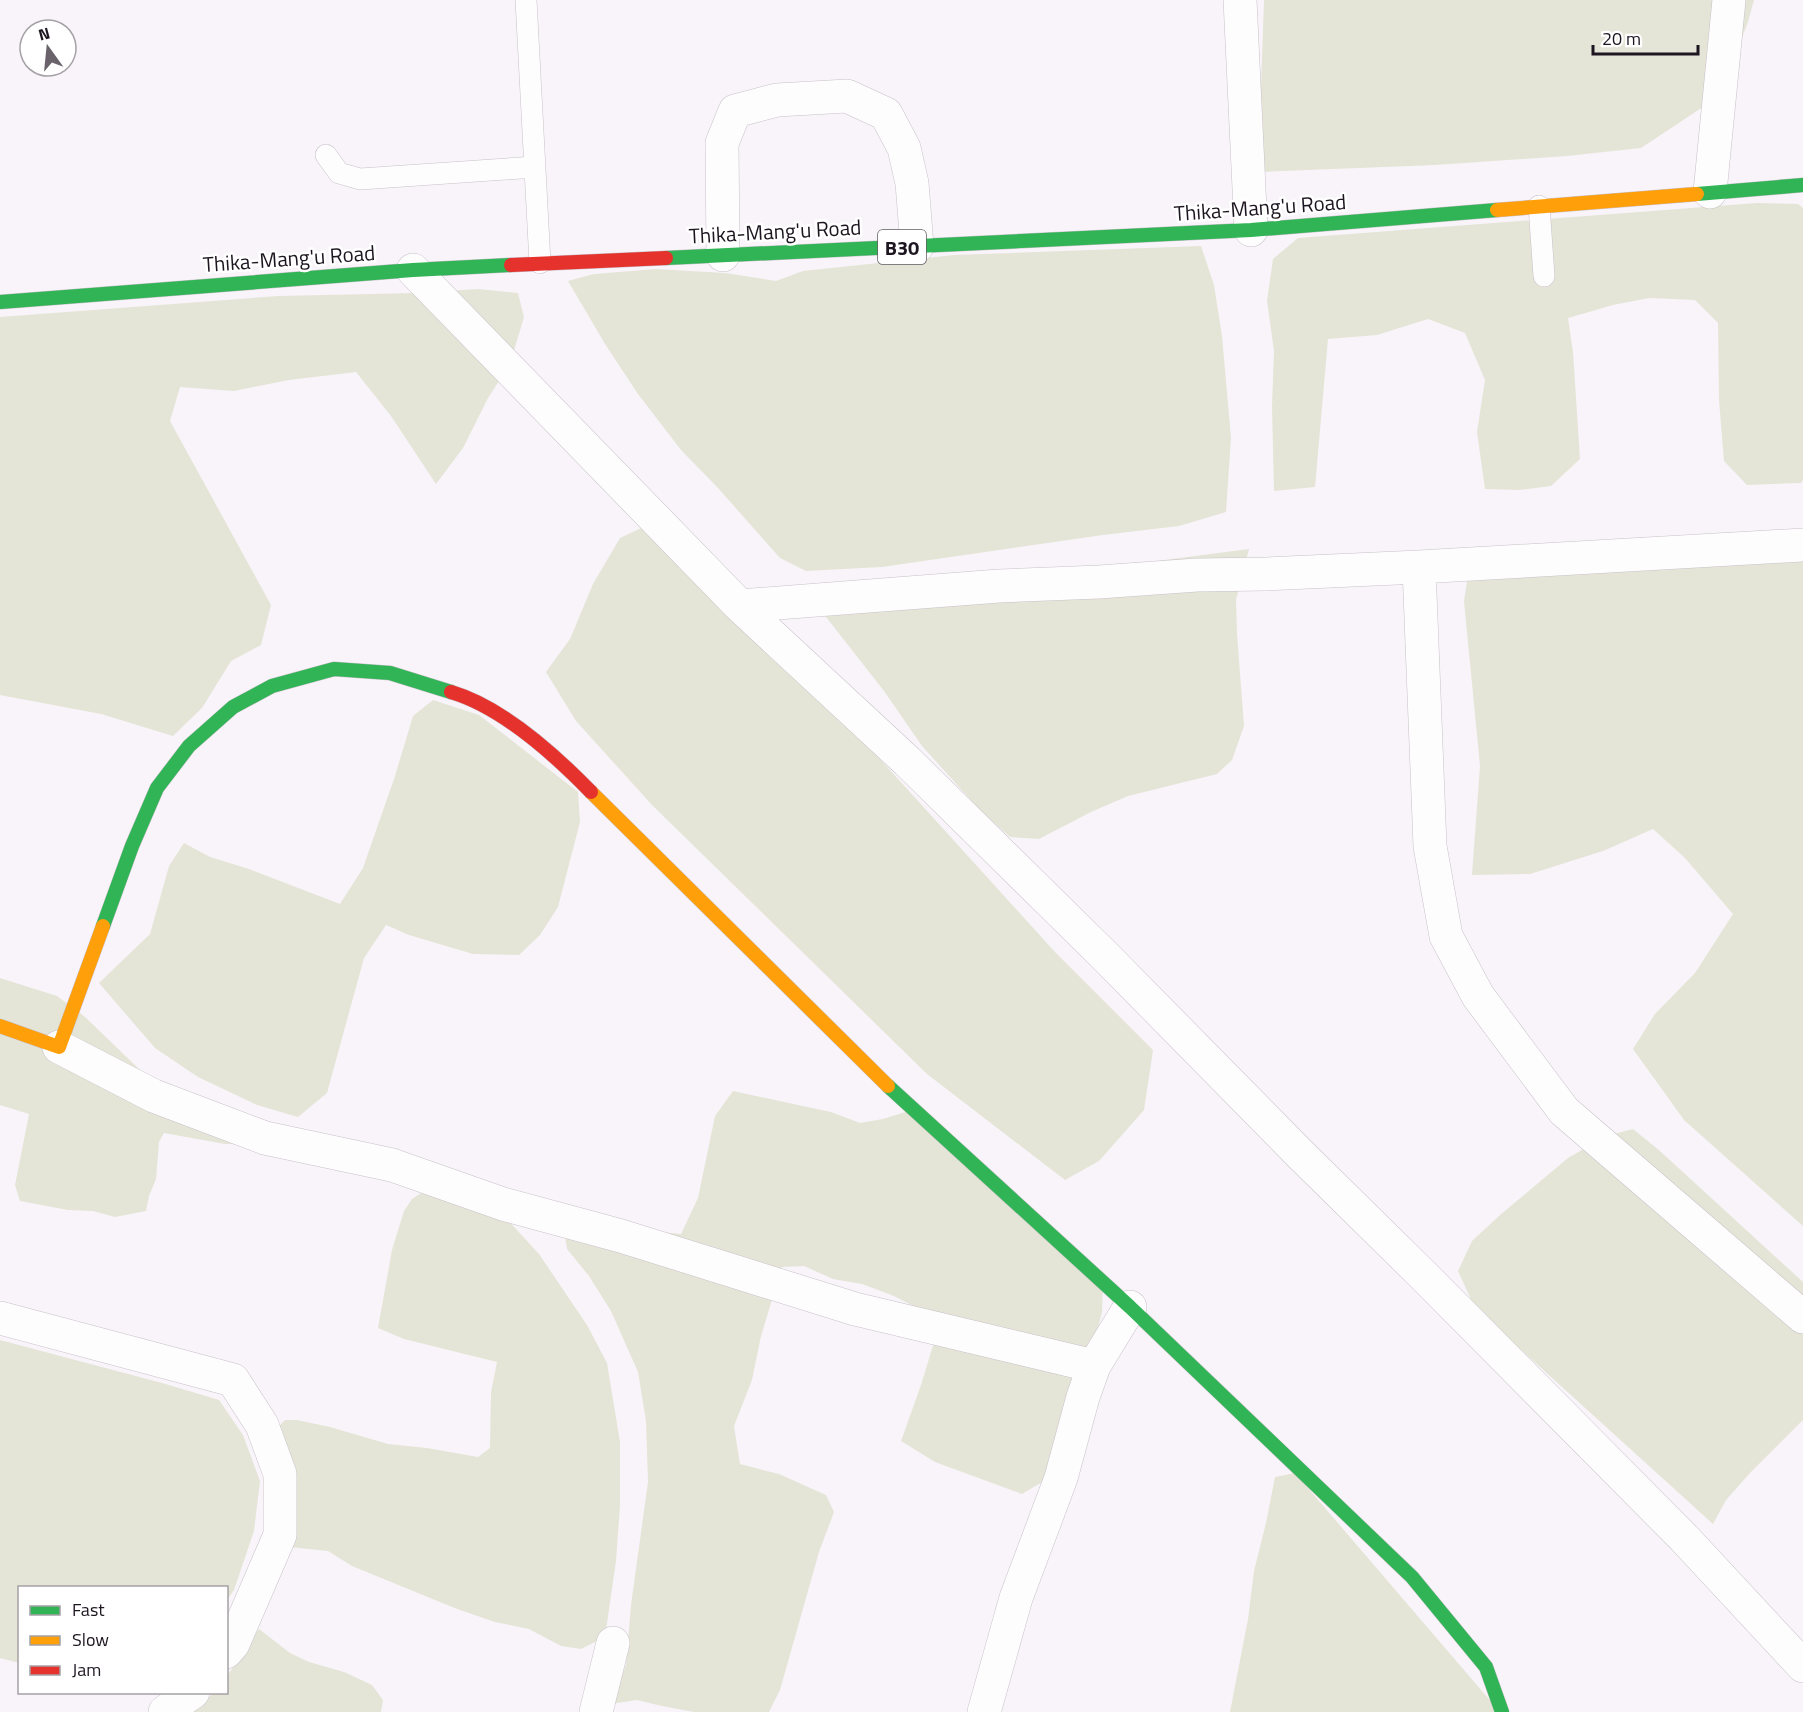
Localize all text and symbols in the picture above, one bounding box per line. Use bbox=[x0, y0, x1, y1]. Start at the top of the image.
north arrow bbox=[18, 18, 78, 78]
scale bar bbox=[1593, 18, 1698, 56]
text: N bbox=[36, 20, 53, 47]
text: 20 m bbox=[1602, 25, 1641, 52]
street label: Thika-Mang'u Road bbox=[1173, 185, 1347, 229]
street label: Thika-Mang'u Road bbox=[688, 211, 862, 251]
road number: B30 bbox=[878, 230, 926, 264]
street label: Thika-Mang'u Road bbox=[202, 236, 376, 280]
legend bbox=[18, 1586, 228, 1694]
text: Fast bbox=[72, 1596, 105, 1623]
text: Slow bbox=[72, 1626, 109, 1653]
text: Jam bbox=[72, 1656, 101, 1683]

